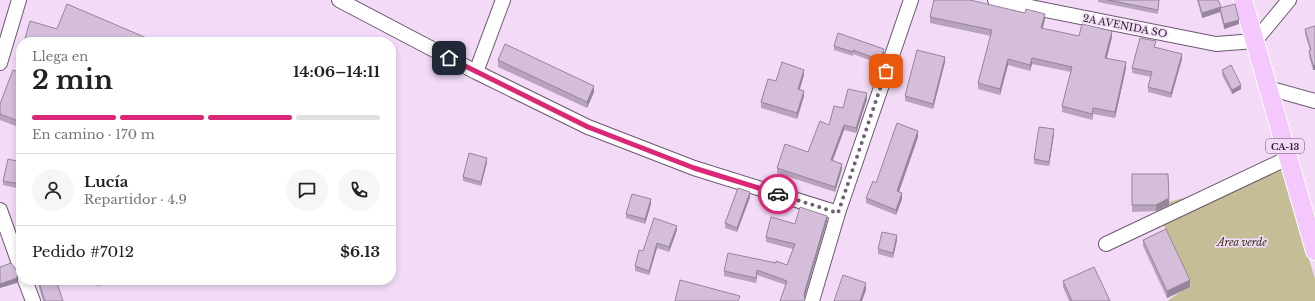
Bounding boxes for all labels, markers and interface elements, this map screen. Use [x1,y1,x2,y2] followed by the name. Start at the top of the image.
[1082,11,1168,41] street label: 2A AVENIDA SO
[432,41,466,75] pin
[438,47,460,69] icon: home
[32,48,88,65] text: Llega en
[869,54,903,88] pin
[875,60,897,82] icon: bag
[293,62,380,81] text: 14:06–14:11
[32,64,113,96] text: 2 min
[32,126,155,143] text: En camino · 170 m
[1266,139,1304,153] road number: CA-13
[32,169,74,211] button: person
[286,169,328,211] button: chat
[338,169,380,211] button: phone
[84,172,128,191] text: Lucía
[758,174,798,214] courier
[767,183,789,205] icon: car
[84,191,187,208] text: Repartidor · 4.9
[1215,236,1267,249] park label: Area verde
[32,242,134,261] text: Pedido #7012
[340,242,380,261] text: $6.13

